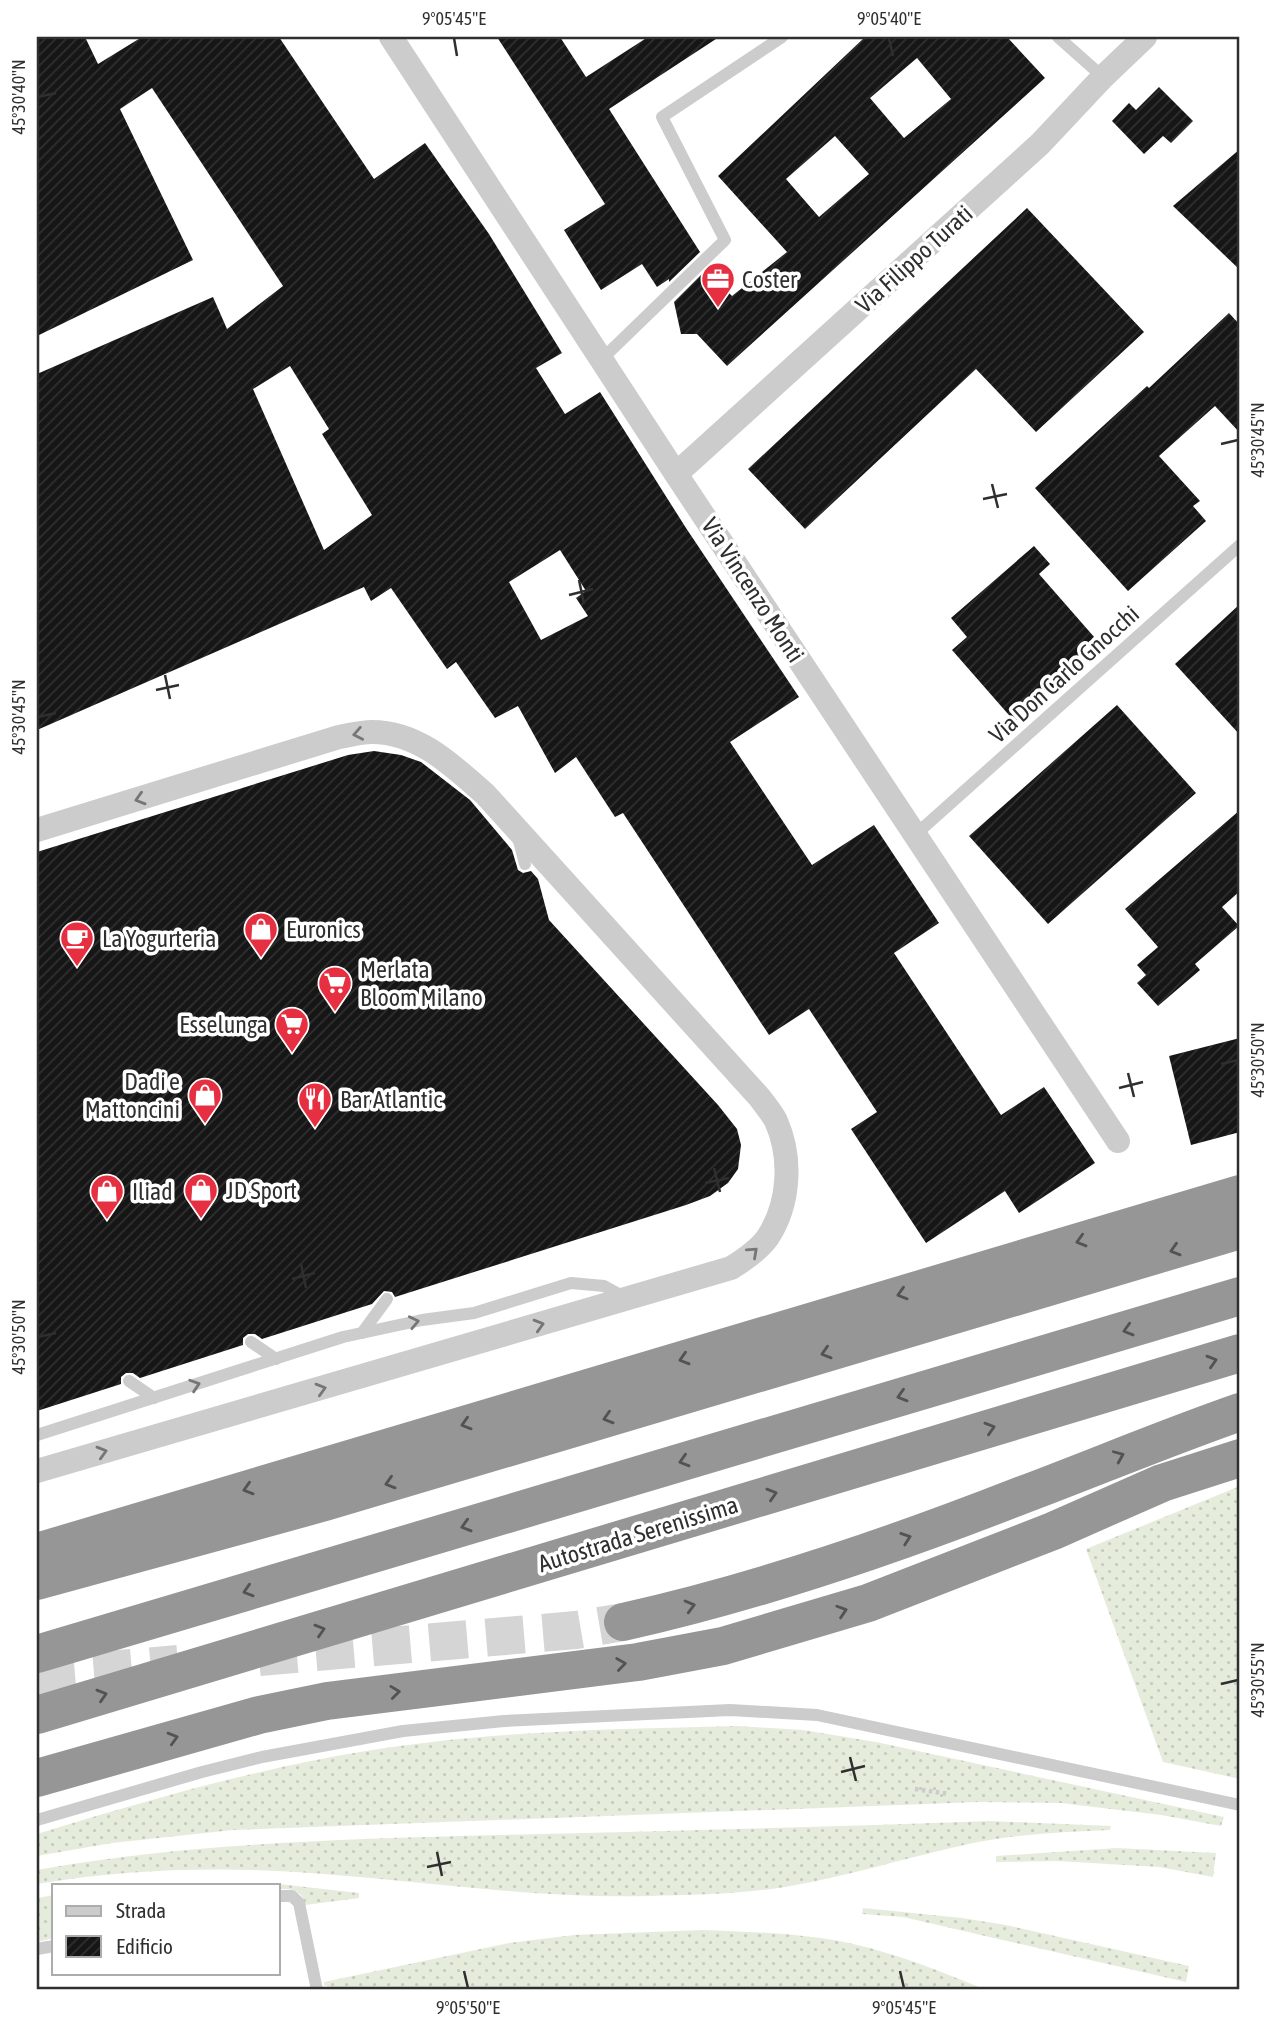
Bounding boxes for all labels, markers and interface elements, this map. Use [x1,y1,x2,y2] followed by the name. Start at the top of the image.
[422,8,486,29] text: 9°05'45"E
[857,8,921,29] text: 9°05'40"E
[8,59,29,135] text: 45°30'40"N
[850,200,978,318] street label: Via Filippo Turati
[699,260,737,309] office icon: Coster
[742,266,798,293] place label: Coster
[1247,402,1268,478] text: 45°30'45"N
[696,513,810,667] street label: Via Vincenzo Monti
[984,600,1144,748] street label: Via Don Carlo Gnocchi
[8,679,29,755] text: 45°30'45"N
[352,726,364,741] one-way arrow
[134,790,146,805] one-way arrow
[242,910,280,959] shop icon: Euronics
[286,916,361,943] place label: Euronics
[58,919,96,968] cafe icon: La Yogurteria
[102,925,216,952] place label: La Yogurteria
[360,956,483,1011] place label: Merlata Bloom Milano
[316,964,354,1013] supermarket icon: Merlata Bloom Milano
[273,1005,311,1054] supermarket icon: Esselunga
[179,1011,268,1038] place label: Esselunga
[1247,1022,1268,1098] text: 45°30'50"N
[85,1068,180,1123] place label: Dadi e Mattoncini
[186,1076,224,1125] shop icon: Dadi e Mattoncini
[296,1080,334,1129] restaurant icon: Bar Atlantic
[340,1086,442,1113] place label: Bar Atlantic
[182,1171,220,1220] shop icon: JD Sport
[88,1172,126,1221] shop icon: Iliad
[226,1177,297,1204] place label: JD Sport
[132,1178,173,1205] place label: Iliad
[1075,1233,1087,1248] one-way arrow
[1169,1241,1181,1256] one-way arrow
[745,1247,758,1260] one-way arrow
[896,1286,908,1301] one-way arrow
[8,1299,29,1375] text: 45°30'50"N
[408,1316,420,1331] one-way arrow
[533,1319,545,1334] one-way arrow
[1122,1321,1134,1336] one-way arrow
[821,1345,833,1360] one-way arrow
[678,1351,690,1366] one-way arrow
[1206,1355,1218,1370] one-way arrow
[189,1378,201,1393] one-way arrow
[315,1382,327,1397] one-way arrow
[897,1387,909,1402] one-way arrow
[603,1410,615,1425] one-way arrow
[460,1416,472,1431] one-way arrow
[984,1422,996,1436] one-way arrow
[96,1446,108,1460] one-way arrow
[1112,1451,1124,1465] one-way arrow
[679,1452,691,1467] one-way arrow
[385,1475,397,1490] one-way arrow
[242,1481,254,1496] one-way arrow
[766,1487,778,1502] one-way arrow
[535,1491,741,1577] street label: Autostrada Serenissima
[461,1517,473,1532] one-way arrow
[900,1532,912,1546] one-way arrow
[243,1582,255,1597] one-way arrow
[683,1600,695,1614] one-way arrow
[835,1605,847,1620] one-way arrow
[314,1623,326,1638] one-way arrow
[1247,1642,1268,1718] text: 45°30'55"N
[615,1657,627,1672] one-way arrow
[389,1684,401,1699] one-way arrow
[96,1689,108,1704] one-way arrow
[167,1732,179,1747] one-way arrow
[52,1884,280,1974] legend
[116,1898,166,1922] text: Strada
[116,1934,173,1958] text: Edificio
[436,1997,500,2018] text: 9°05'50"E
[872,1997,936,2018] text: 9°05'45"E

